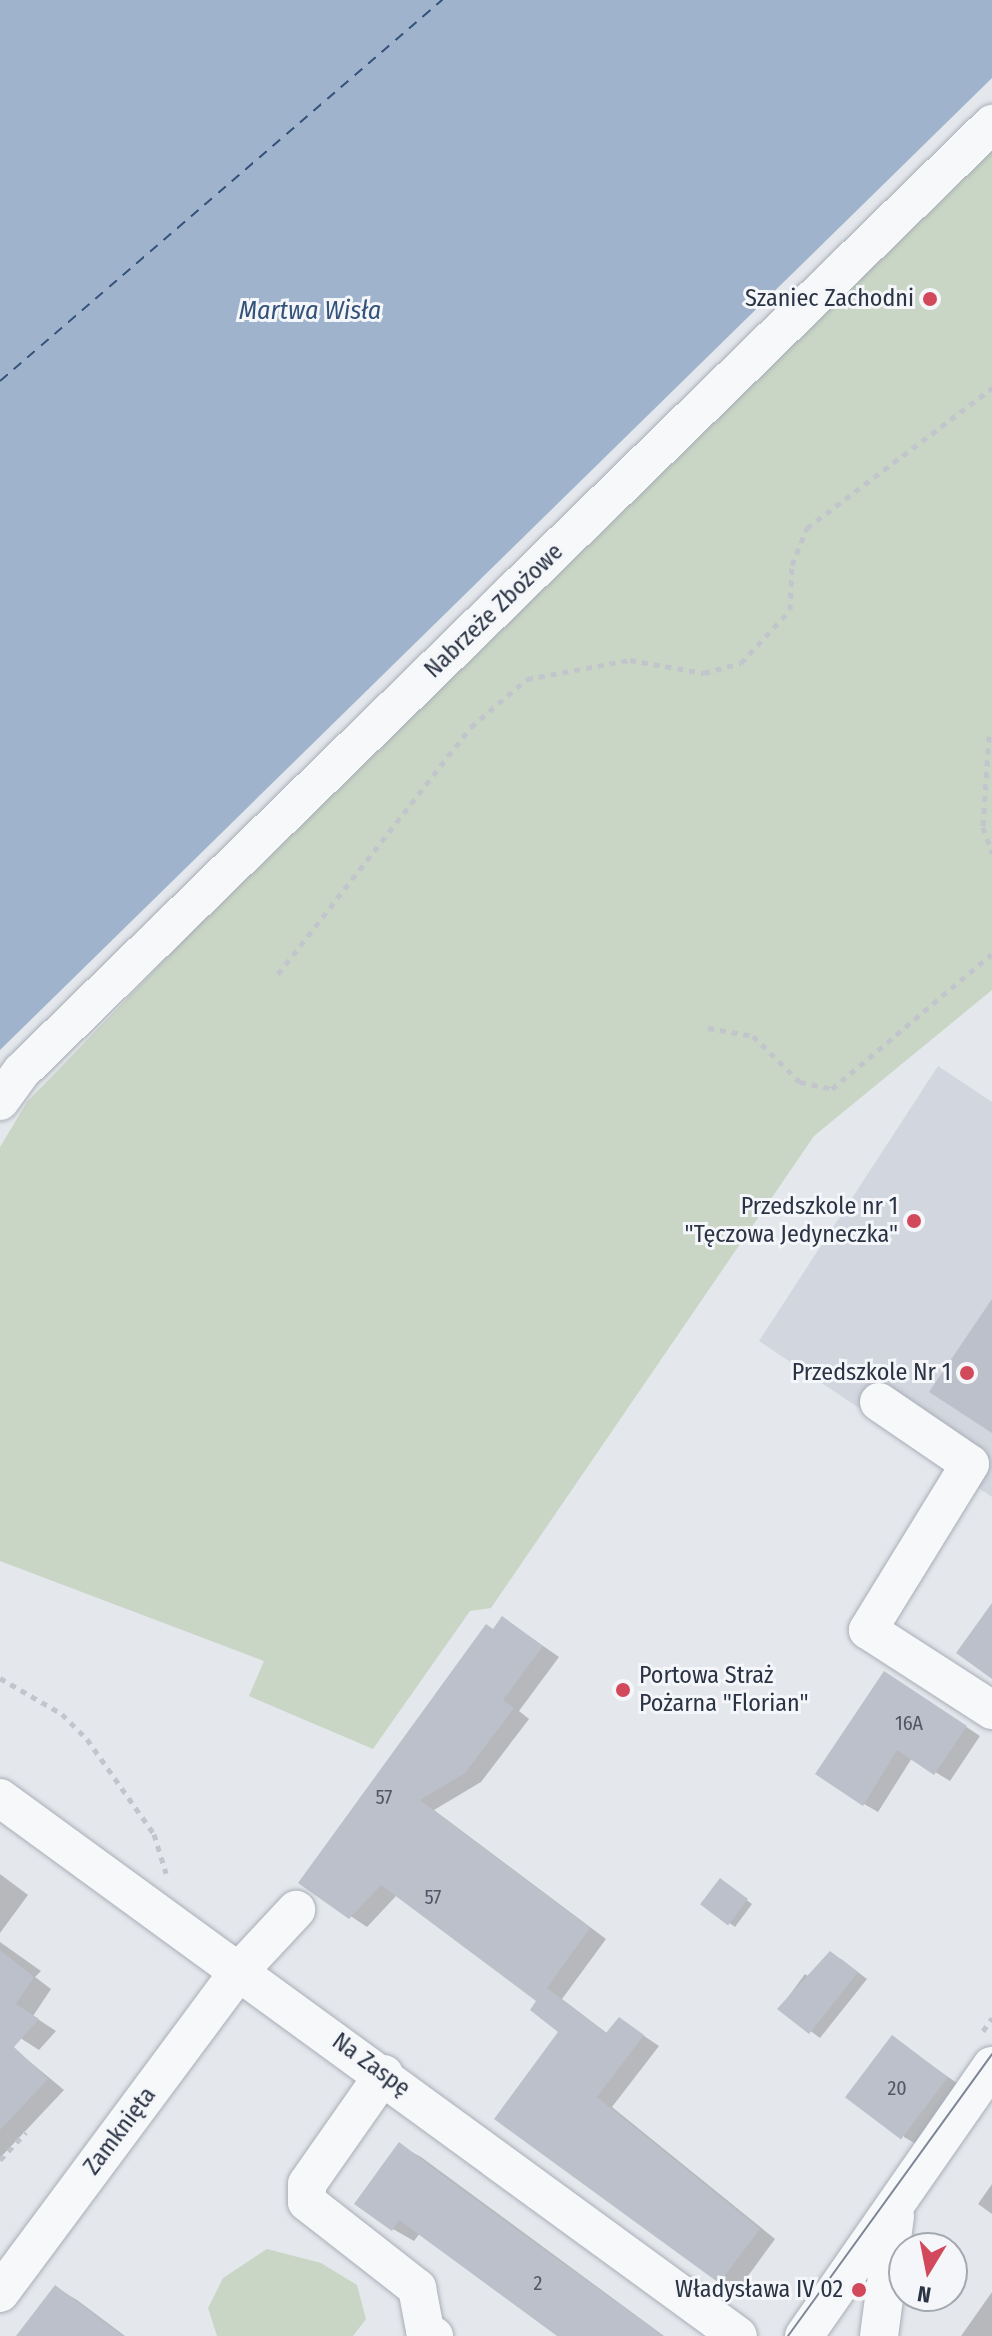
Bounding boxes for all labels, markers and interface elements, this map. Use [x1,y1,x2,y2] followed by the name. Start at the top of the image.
[745,285,914,313] place label: Szaniec Zachodni
[921,290,939,308] marker: Szaniec Zachodni
[239,295,381,327] water label: Martwa Wisła
[419,538,569,684] street label: Nabrzeże Zbożowe
[684,1193,898,1249] place label: Przedszkole nr 1 "Tęczowa Jedyneczka"
[905,1212,923,1230] marker: Przedszkole nr 1 "Tęczowa Jedyneczka"
[792,1359,951,1387] place label: Przedszkole Nr 1
[958,1364,976,1382] marker: Przedszkole Nr 1
[639,1662,809,1718] place label: Portowa Straż Pożarna "Florian"
[614,1681,632,1699] marker: Portowa Straż Pożarna "Florian"
[895,1711,923,1735] house number: 16A
[376,1785,392,1809] house number: 57
[425,1885,441,1909] house number: 57
[326,2027,416,2103] street label: Na Zaspę
[887,2076,907,2100] house number: 20
[78,2081,162,2181] street label: Zamknięta
[888,2232,968,2312] north arrow
[534,2271,542,2295] house number: 2
[675,2276,843,2304] place label: Władysława IV 02
[915,2280,933,2309] text: N
[850,2281,868,2299] marker: Władysława IV 02

